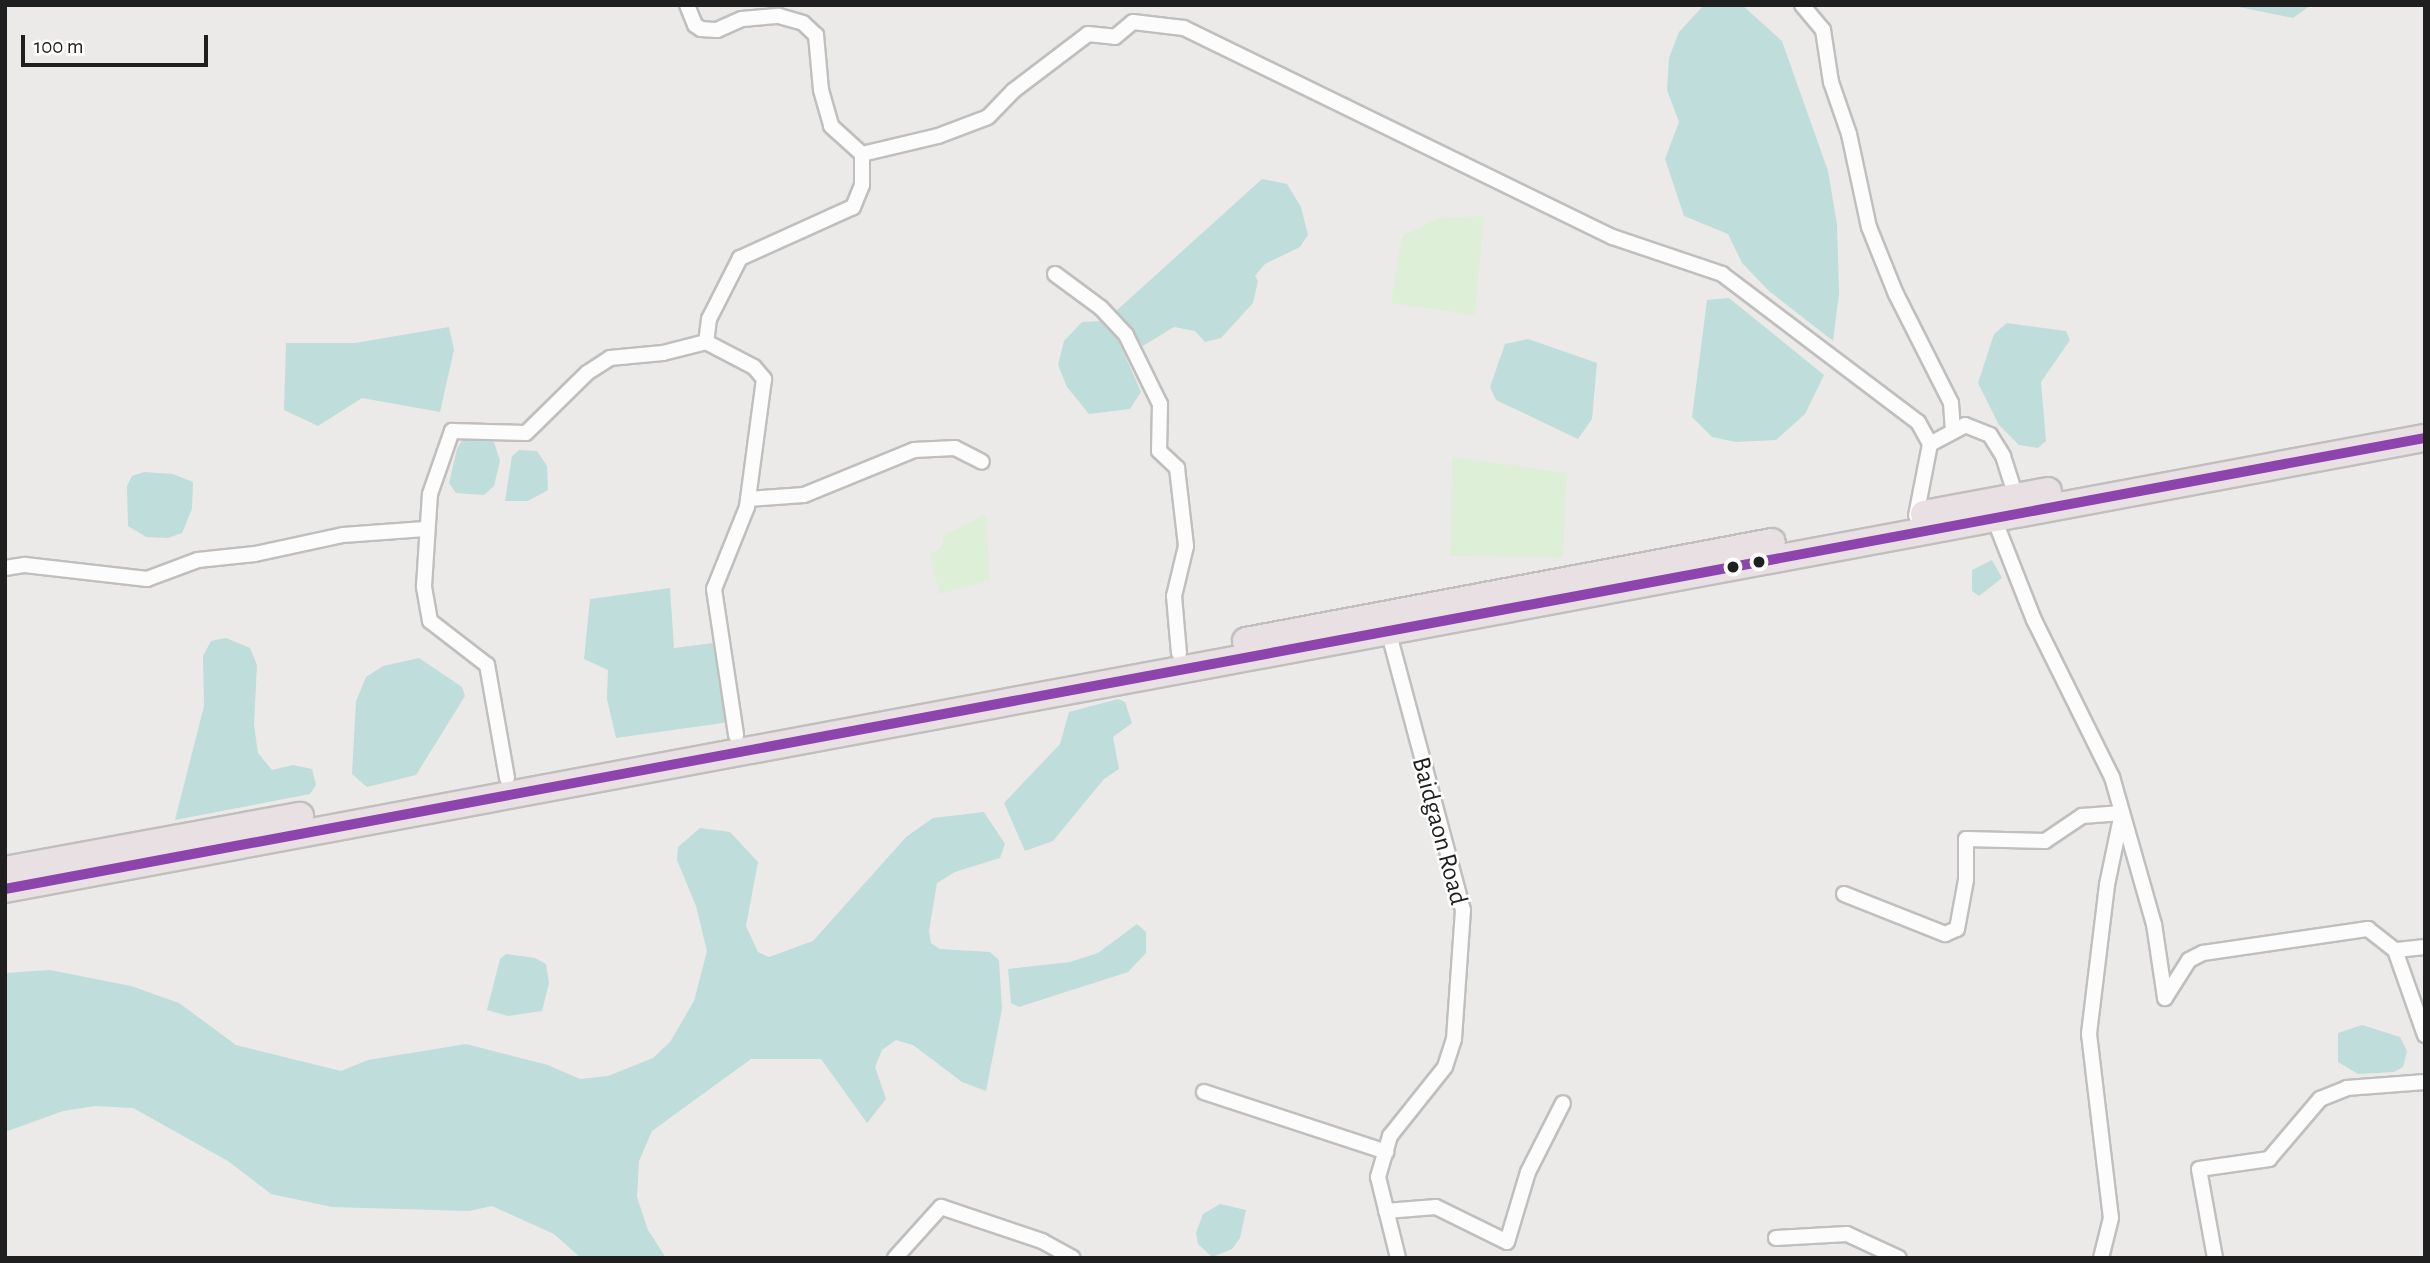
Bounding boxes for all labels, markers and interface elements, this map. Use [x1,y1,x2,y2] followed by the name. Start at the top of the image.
[24,21,212,65] scale bar
[34,36,84,57] text: 100 m
[1752,555,1766,569] unlabelled marker
[1726,560,1740,574] unlabelled marker
[1404,754,1474,908] street label: Baidgaon Road

